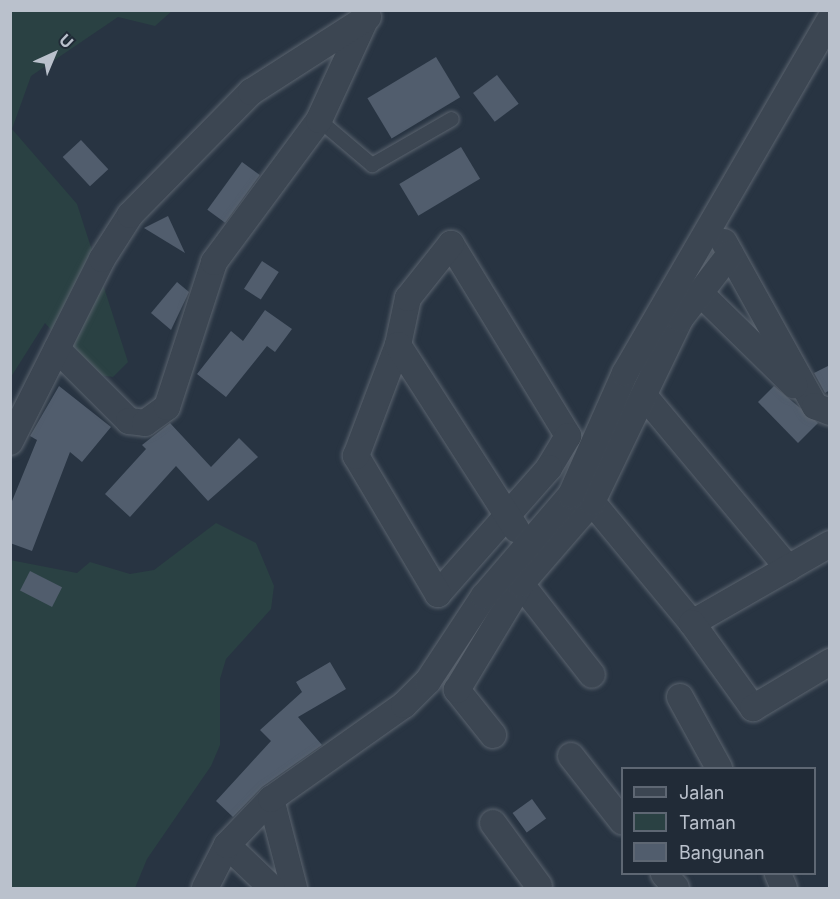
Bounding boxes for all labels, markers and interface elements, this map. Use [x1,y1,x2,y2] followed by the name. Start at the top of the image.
[24,24,84,84] north arrow
[55,30,78,52] text: U
[621,767,816,875] legend
[679,782,724,803] text: Jalan
[679,812,736,833] text: Taman
[679,842,765,863] text: Bangunan

